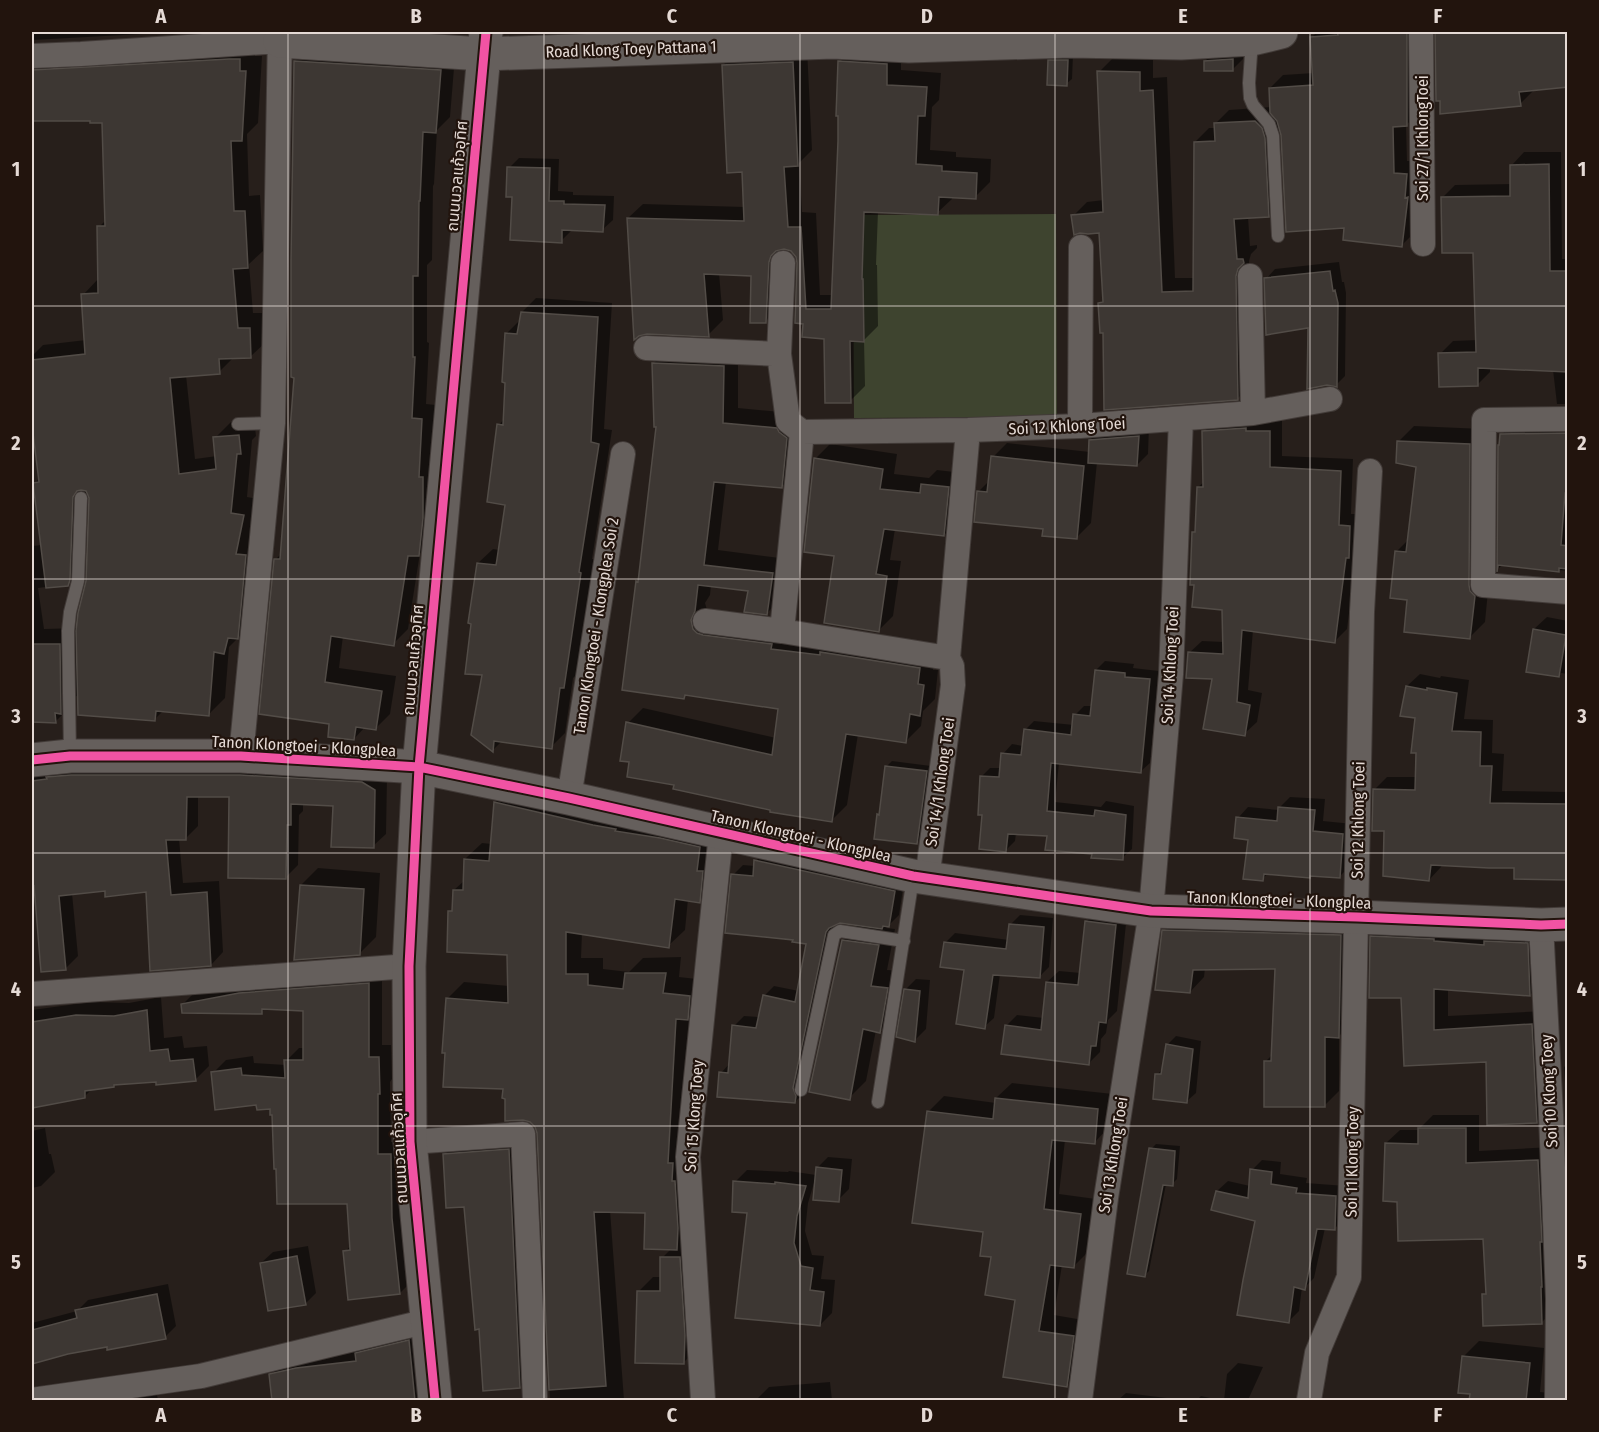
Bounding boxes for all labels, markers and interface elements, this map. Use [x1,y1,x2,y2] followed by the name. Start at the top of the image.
[155,4,168,28] text: A
[410,4,422,28] text: B
[667,4,678,28] text: C
[921,4,933,28] text: D
[1178,4,1188,28] text: E
[1434,4,1443,28] text: F
[545,37,717,61] street label: Road Klong Toey Pattana 1
[1413,75,1432,201] street label: Soi 27/1 KhlongToei
[443,120,471,232] street label: ถนนนวลแก้วอุทิศ
[12,157,20,181] text: 1
[1578,157,1586,181] text: 1
[1008,413,1126,439] street label: Soi 12 Khlong Toei
[10,431,21,455] text: 2
[1576,431,1587,455] text: 2
[569,516,623,736] street label: Tanon Klongtoei - Klongplea Soi 2
[399,604,427,716] street label: ถนนนวลแก้วอุทิศ
[1157,606,1183,724] street label: Soi 14 Khlong Toei
[10,704,21,728] text: 3
[1576,704,1587,728] text: 3
[922,716,958,848] street label: Soi 14/1 Khlong Toei
[211,732,397,760] street label: Tanon Klongtoei - Klongplea
[1347,761,1369,879] street label: Soi 12 Khlong Toei
[709,806,893,866] street label: Tanon Klongtoei - Klongplea
[1186,887,1372,913] street label: Tanon Klongtoei - Klongplea
[11,977,21,1001] text: 4
[1577,977,1587,1001] text: 4
[1537,1033,1561,1148] street label: Soi 10 Klong Toey
[681,1059,707,1173] street label: Soi 15 Klong Toey
[387,1092,411,1204] street label: ถนนนวลแก้วอุทิศ
[1094,1096,1132,1214] street label: Soi 13 Khlong Toei
[1342,1106,1362,1218] street label: Soi 11 Klong Toey
[11,1250,21,1274] text: 5
[1577,1250,1587,1274] text: 5
[155,1403,168,1427] text: A
[410,1403,422,1427] text: B
[667,1403,678,1427] text: C
[921,1403,933,1427] text: D
[1178,1403,1188,1427] text: E
[1434,1403,1443,1427] text: F

